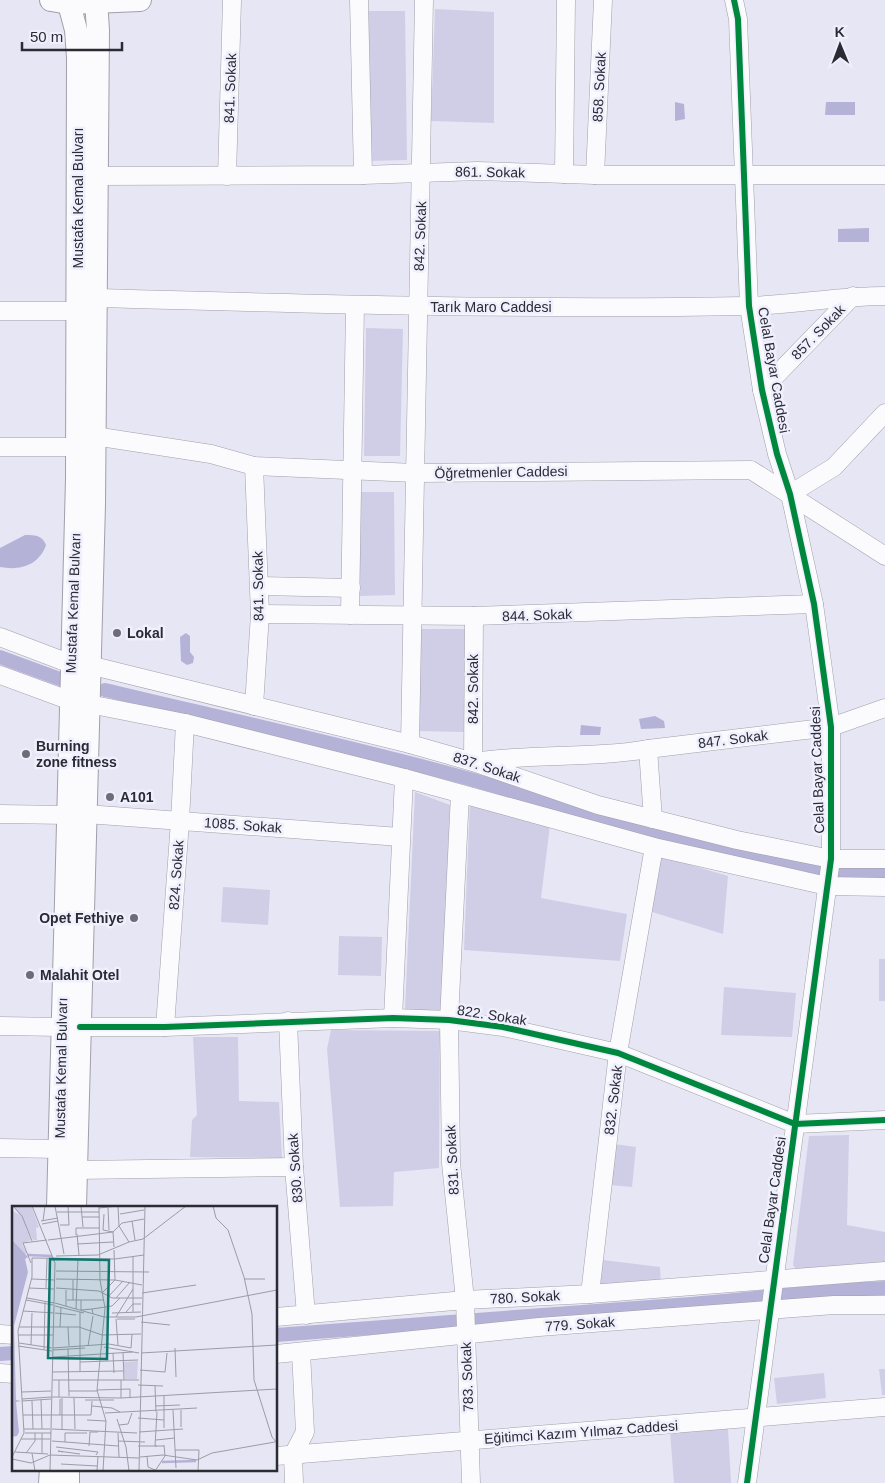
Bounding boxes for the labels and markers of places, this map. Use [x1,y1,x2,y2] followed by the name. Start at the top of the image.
[127,625,164,641] place label: Lokal
[111,627,123,639] marker: Lokal
[36,738,117,770] place label: Burning zone fitness
[20,748,32,760] marker: Burning zone fitness
[120,789,154,805] place label: A101
[104,791,116,803] marker: A101
[39,910,124,926] place label: Opet Fethiye
[128,912,140,924] marker: Opet Fethiye
[40,967,119,983] place label: Malahit Otel
[24,969,36,981] marker: Malahit Otel

